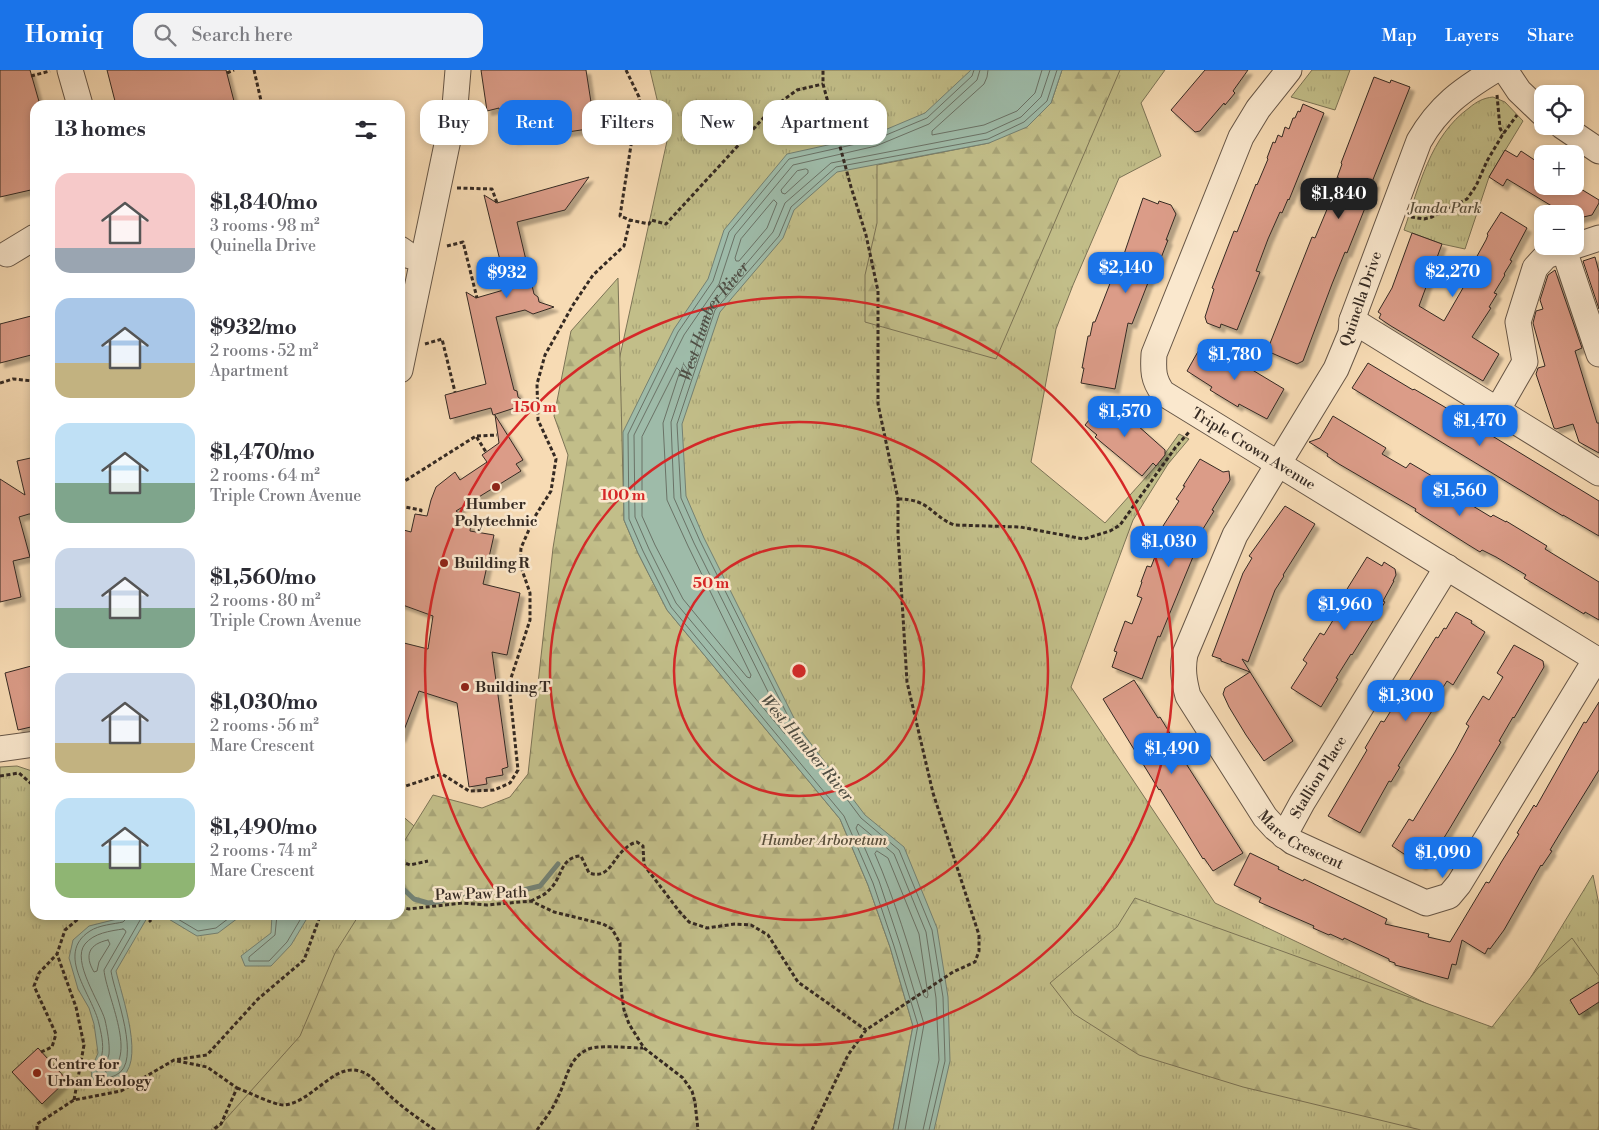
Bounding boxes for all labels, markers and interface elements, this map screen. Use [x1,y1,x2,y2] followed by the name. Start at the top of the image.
[133,13,483,58] search box
[25,20,103,50] text: Homiq
[151,21,179,49] icon: search
[191,23,293,47] text: Search here
[1382,24,1417,47] text: Map
[1445,24,1499,47] text: Layers
[1527,24,1574,47] text: Share
[1534,85,1584,255] map controls
[1534,85,1584,135] button: locate
[420,100,488,145] chip: Buy
[498,100,572,145] chip: Rent
[582,100,672,145] chip: Filters
[682,100,753,145] chip: New
[763,100,887,145] chip: Apartment
[352,116,380,144] icon: filters
[55,117,146,143] text: 13 homes
[1534,145,1584,195] button: +
[1298,178,1380,220] pin: $1,840
[1311,184,1367,204] text: $1,840
[210,190,318,216] text: $1,840/mo
[95,193,155,253] icon: home
[1407,199,1481,218] park label: Janda Park
[1534,205,1584,255] button: −
[210,216,320,236] text: 3 rooms · 98 m²
[210,236,316,256] text: Quinella Drive
[1336,249,1386,349] street label: Quinella Drive
[1085,252,1167,294] pin: $2,140
[477,256,537,299] pin: $932
[1412,256,1494,298] pin: $2,270
[675,257,754,383] water label: West Humber River
[1099,258,1153,278] text: $2,140
[1426,262,1480,282] text: $2,270
[487,263,527,283] text: $932
[210,315,297,341] text: $932/mo
[95,318,155,378] icon: home
[1194,338,1276,381] pin: $1,780
[210,341,318,361] text: 2 rooms · 52 m²
[1208,345,1262,365] text: $1,780
[210,361,289,381] text: Apartment
[1084,396,1166,438] pin: $1,570
[513,398,557,417] text: 150 m
[1099,402,1151,422] text: $1,570
[1188,403,1319,494] street label: Triple Crown Avenue
[1439,404,1521,447] pin: $1,470
[1454,411,1506,431] text: $1,470
[210,440,315,466] text: $1,470/mo
[95,443,155,503] icon: home
[210,466,320,486] text: 2 rooms · 64 m²
[1419,474,1501,517] pin: $1,560
[490,481,502,493] marker: Humber Polytechnic
[1433,481,1487,501] text: $1,560
[210,486,361,506] text: Triple Crown Avenue
[601,486,646,505] text: 100 m
[454,495,538,531] place label: Humber Polytechnic
[1128,526,1210,568] pin: $1,030
[1141,532,1197,552] text: $1,030
[454,554,531,573] place label: Building R
[438,557,450,569] marker: Building R
[210,565,316,591] text: $1,560/mo
[95,568,155,628] icon: home
[693,574,729,593] text: 50 m
[1304,588,1386,631] pin: $1,960
[210,591,321,611] text: 2 rooms · 80 m²
[1318,595,1372,615] text: $1,960
[210,611,361,631] text: Triple Crown Avenue
[790,662,808,680] centre of rings
[475,678,551,697] place label: Building T
[1365,680,1447,722] pin: $1,300
[459,681,471,693] marker: Building T
[1378,686,1434,706] text: $1,300
[210,690,318,716] text: $1,030/mo
[756,690,858,806] water label: West Humber River
[95,693,155,753] icon: home
[210,716,319,736] text: 2 rooms · 56 m²
[1131,732,1213,775] pin: $1,490
[1286,732,1351,822] street label: Stallion Place
[210,736,315,756] text: Mare Crescent
[1145,739,1199,759] text: $1,490
[1254,806,1347,874] street label: Mare Crescent
[210,815,317,841] text: $1,490/mo
[95,818,155,878] icon: home
[760,831,888,850] park label: Humber Arboretum
[1402,836,1484,879] pin: $1,090
[210,841,317,861] text: 2 rooms · 74 m²
[1415,843,1471,863] text: $1,090
[210,861,315,881] text: Mare Crescent
[435,883,528,905] street label: Paw Paw Path
[47,1055,152,1091] place label: Centre for Urban Ecology
[31,1067,43,1079] marker: Centre for Urban Ecology

